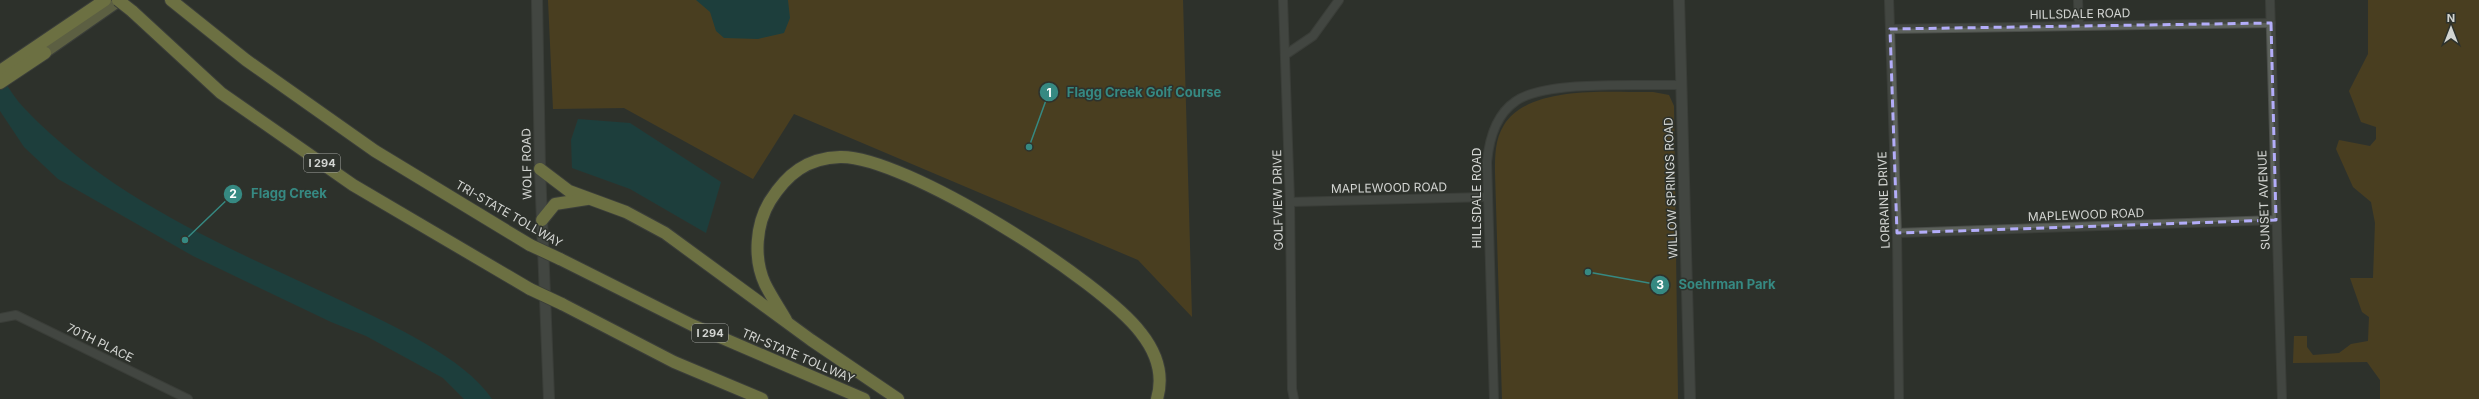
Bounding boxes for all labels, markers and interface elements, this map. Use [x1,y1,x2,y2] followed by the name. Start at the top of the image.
[2029,5,2130,22] street label: HILLSDALE ROAD
[2431,8,2471,48] north arrow
[2447,11,2455,25] text: N
[1039,80,1229,105] callout: Flagg Creek Golf Course
[1067,84,1221,100] text: Flagg Creek Golf Course
[1046,85,1052,100] text: 1
[1661,117,1680,259] street label: WILLOW SPRINGS ROAD
[518,128,535,200] street label: WOLF ROAD
[1469,148,1484,248] street label: HILLSDALE ROAD
[1269,149,1286,251] street label: GOLFVIEW DRIVE
[2254,150,2273,250] street label: SUNSET AVENUE
[1874,151,1893,249] street label: LORRAINE DRIVE
[304,154,340,172] road number: I 294
[453,177,565,250] street label: TRI-STATE TOLLWAY
[1331,179,1447,196] street label: MAPLEWOOD ROAD
[223,181,335,206] callout: Flagg Creek
[251,185,327,201] text: Flagg Creek
[229,186,237,201] text: 2
[2028,205,2144,224] street label: MAPLEWOOD ROAD
[1650,272,1783,297] callout: Soehrman Park
[1678,276,1776,292] text: Soehrman Park
[1656,277,1664,292] text: 3
[64,320,136,365] street label: 70TH PLACE
[692,324,728,342] road number: I 294
[740,325,857,386] street label: TRI-STATE TOLLWAY

